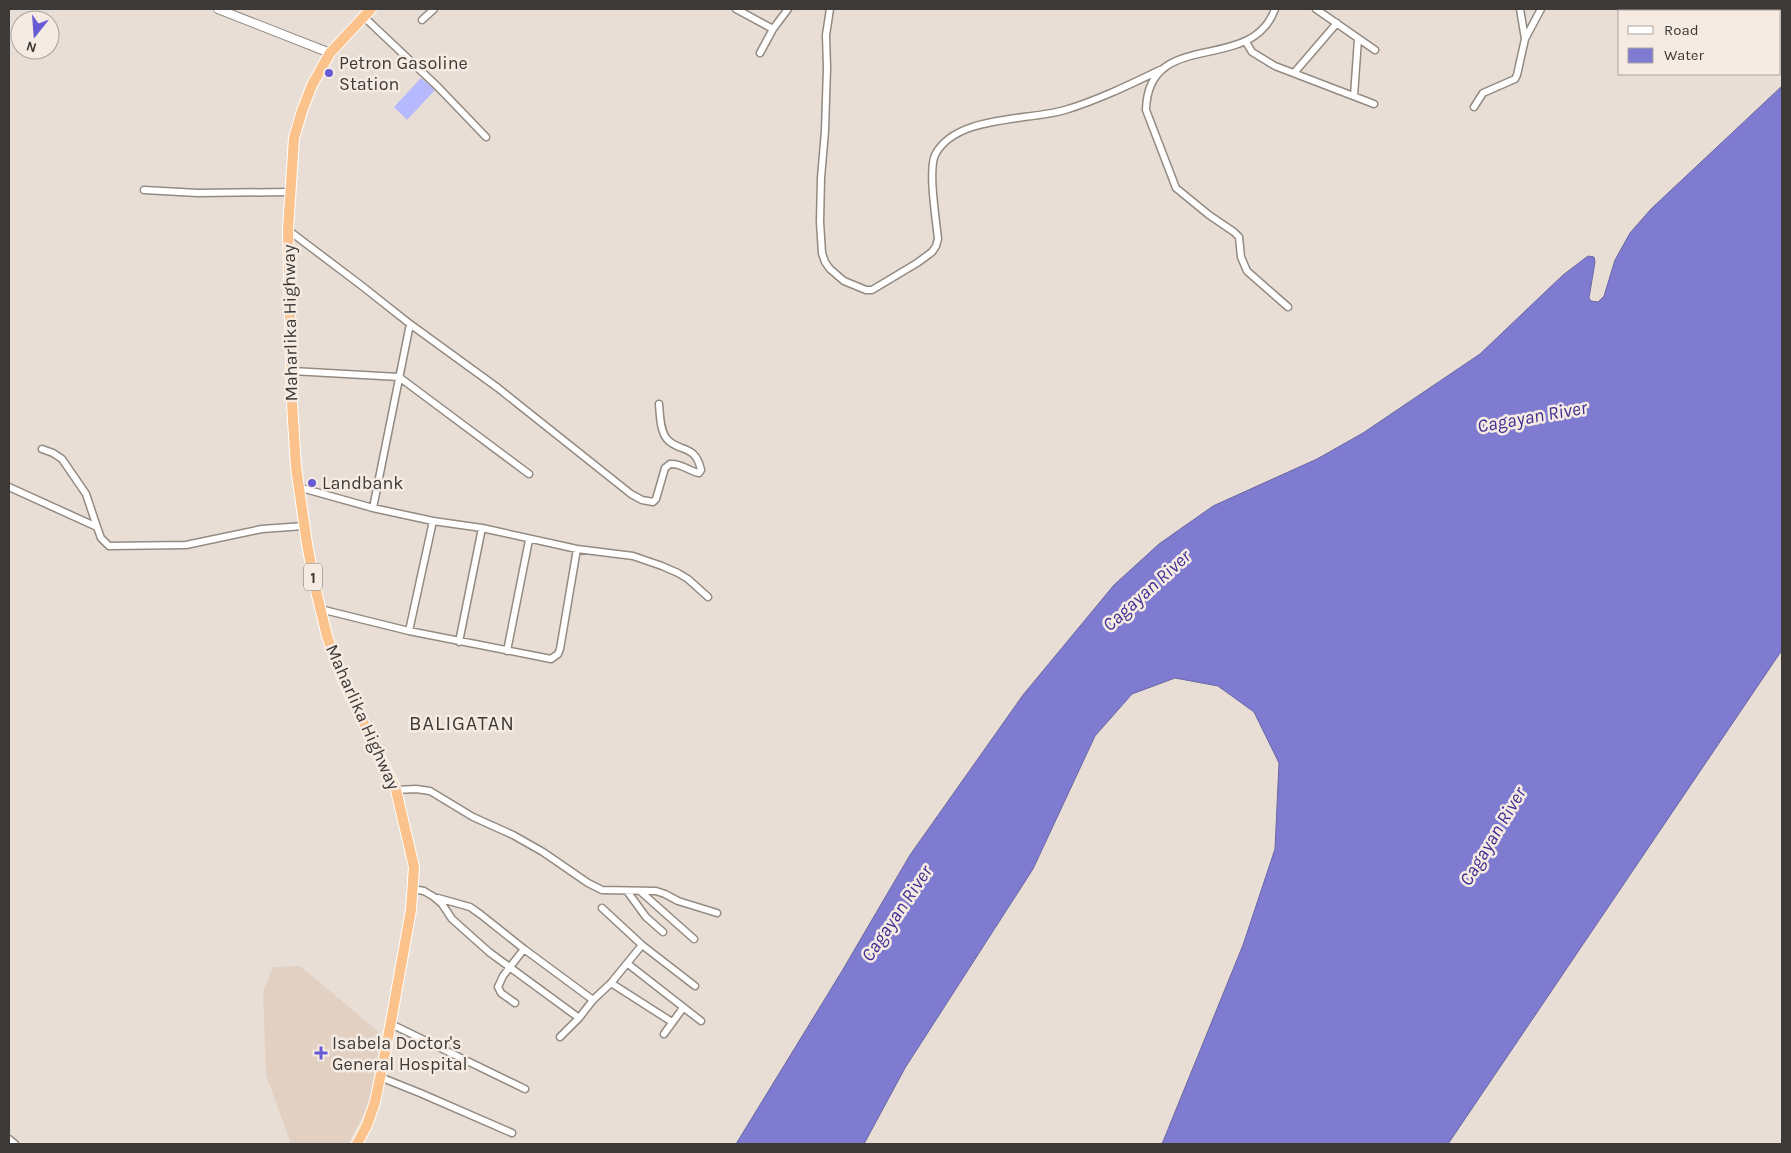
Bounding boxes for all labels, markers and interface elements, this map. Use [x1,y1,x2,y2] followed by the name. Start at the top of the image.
[10,10,60,60] north arrow
[1618,10,1781,75] legend
[1664,21,1699,39] text: Road
[24,37,39,57] text: N
[1664,46,1705,64] text: Water
[339,52,468,95] place label: Petron Gasoline Station
[323,67,335,79] marker: Petron Gasoline Station
[278,244,302,402] street label: Maharlika Highway
[1476,396,1590,437] water label: Cagayan River
[322,472,403,494] place label: Landbank
[306,477,318,489] marker: Landbank
[1098,544,1196,636] water label: Cagayan River
[304,564,322,590] road number: 1
[321,641,405,794] street label: Maharlika Highway
[409,712,515,735] district label: BALIGATAN
[1455,782,1532,890] water label: Cagayan River
[857,860,938,966] water label: Cagayan River
[332,1032,468,1075] place label: Isabela Doctor's General Hospital
[314,1046,328,1060] marker: Isabela Doctor's General Hospital

